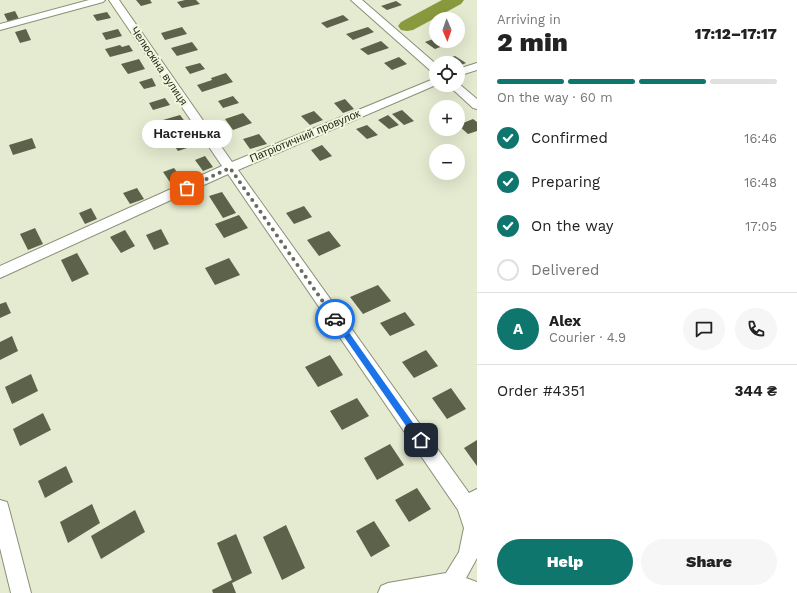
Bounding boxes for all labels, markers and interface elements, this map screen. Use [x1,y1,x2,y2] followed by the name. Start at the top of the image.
[429,12,465,48] north arrow
[429,12,465,180] map controls
[497,12,561,27] text: Arriving in
[128,24,190,108] street label: Челюскіна вулиця
[695,25,777,43] text: 17:12–17:17
[497,27,568,57] text: 2 min
[429,56,465,92] button: locate
[497,90,613,105] text: On the way · 60 m
[429,100,465,136] button: +
[248,107,362,165] street label: Патріотичний провулок
[142,120,232,148] callout: Настенька
[153,126,221,141] text: Настенька
[497,127,519,149] icon: check
[531,129,608,147] text: Confirmed
[744,131,777,146] text: 16:46
[429,144,465,180] button: −
[170,171,204,205] pin
[497,171,519,193] icon: check
[531,173,600,191] text: Preparing
[744,175,777,190] text: 16:48
[176,177,198,199] icon: bag
[497,215,519,237] icon: check
[531,217,613,235] text: On the way
[745,219,777,234] text: 17:05
[531,261,599,279] text: Delivered
[315,299,355,339] courier
[324,308,346,330] icon: car
[683,308,725,350] button: chat
[735,308,777,350] button: phone
[549,312,581,330] text: Alex
[513,320,523,338] text: A
[549,330,626,345] text: Courier · 4.9
[497,382,585,400] text: Order #4351
[734,382,777,400] text: 344 ₴
[404,423,438,457] pin
[410,429,432,451] icon: home
[497,539,633,585] button: Help
[641,539,777,585] button: Share

